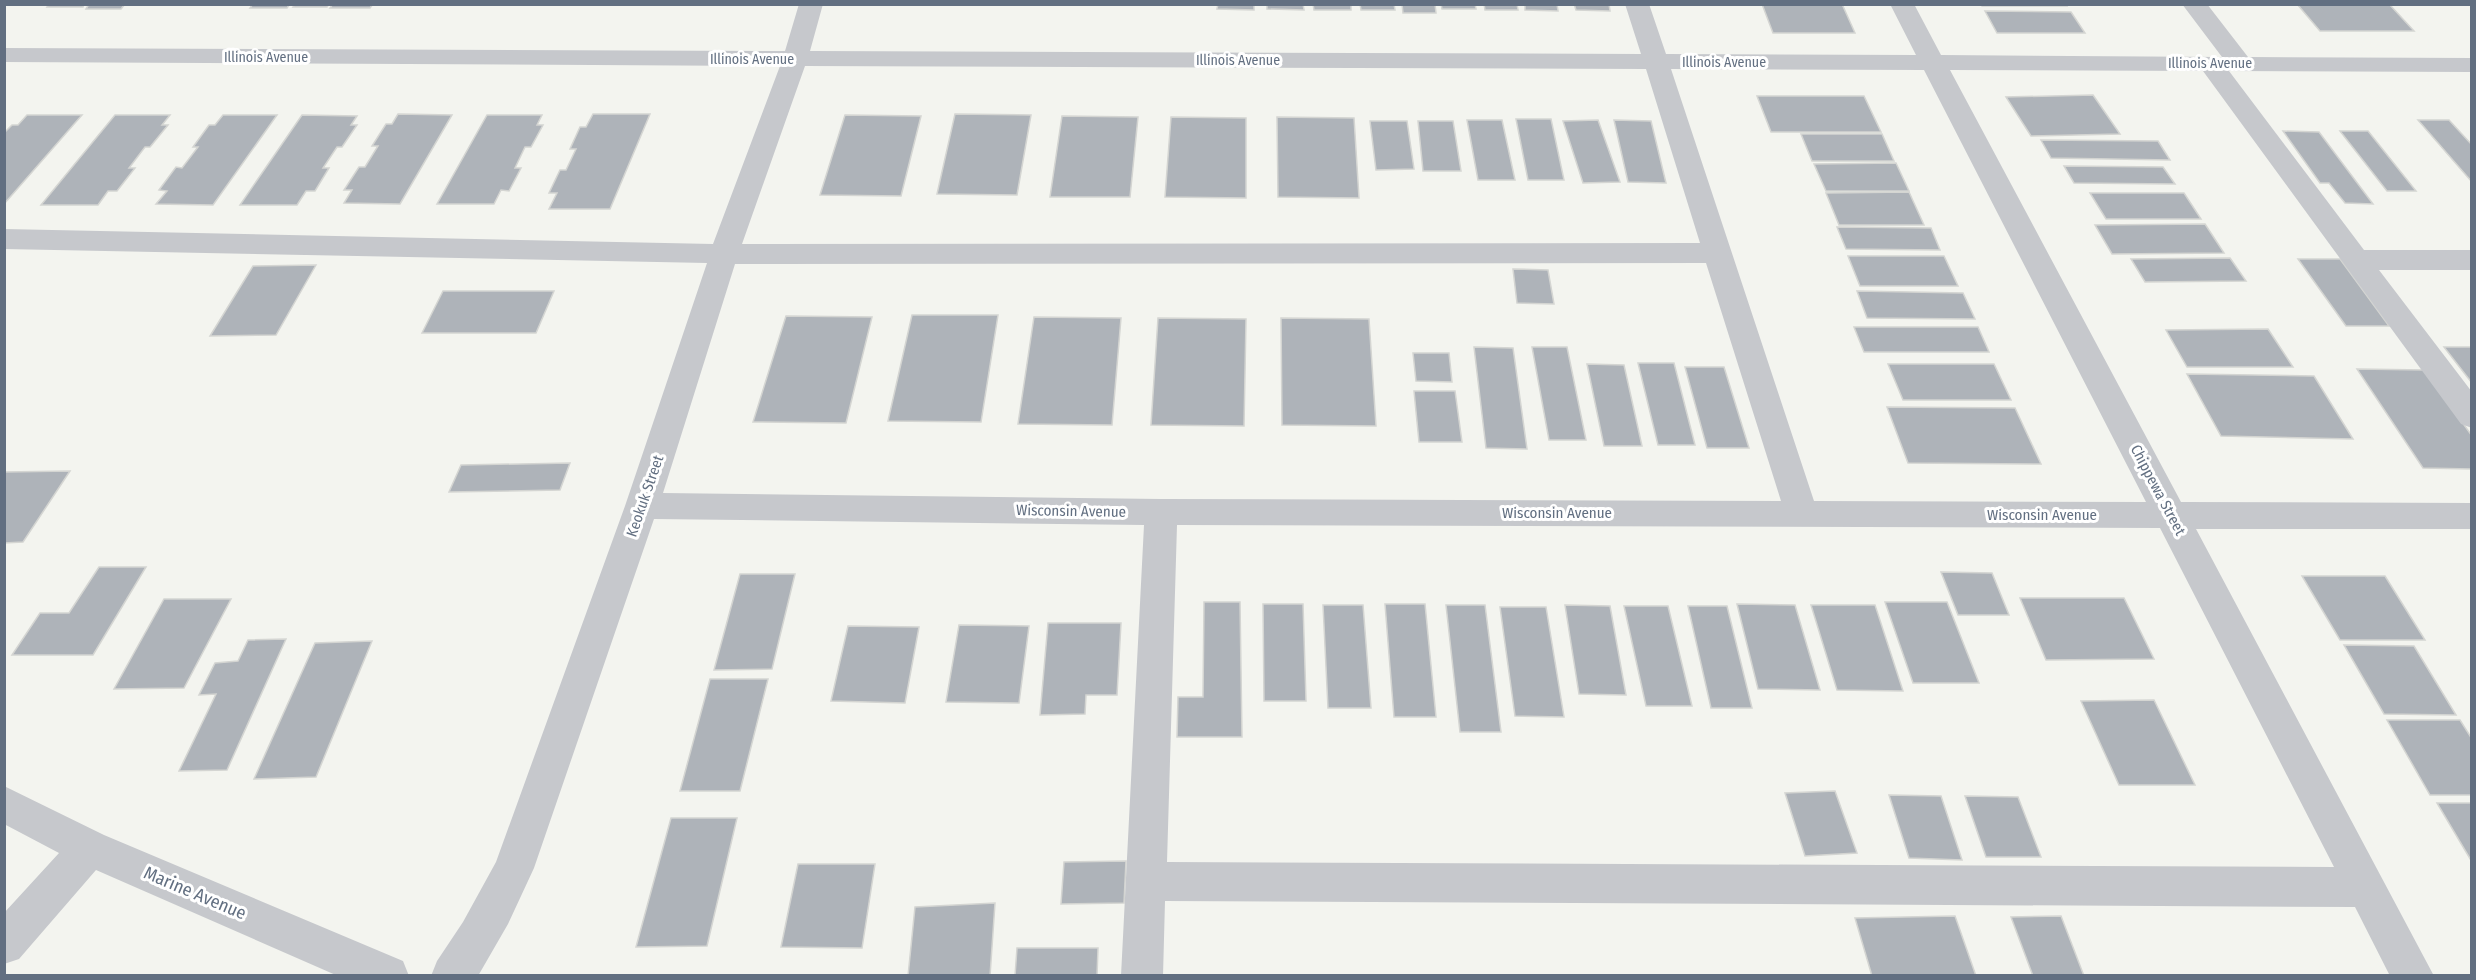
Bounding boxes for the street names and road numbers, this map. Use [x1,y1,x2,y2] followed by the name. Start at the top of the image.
[224,49,308,66] street label: Illinois Avenue
[710,51,794,68] street label: Illinois Avenue
[1196,52,1280,69] street label: Illinois Avenue
[1682,54,1766,71] street label: Illinois Avenue
[2168,55,2252,72] street label: Illinois Avenue
[2127,442,2189,538] street label: Chippewa Street
[623,453,667,539] street label: Keokuk Street
[1016,501,1126,521] street label: Wisconsin Avenue
[1502,504,1612,522] street label: Wisconsin Avenue
[1987,506,2097,524] street label: Wisconsin Avenue
[140,862,250,924] street label: Marine Avenue

